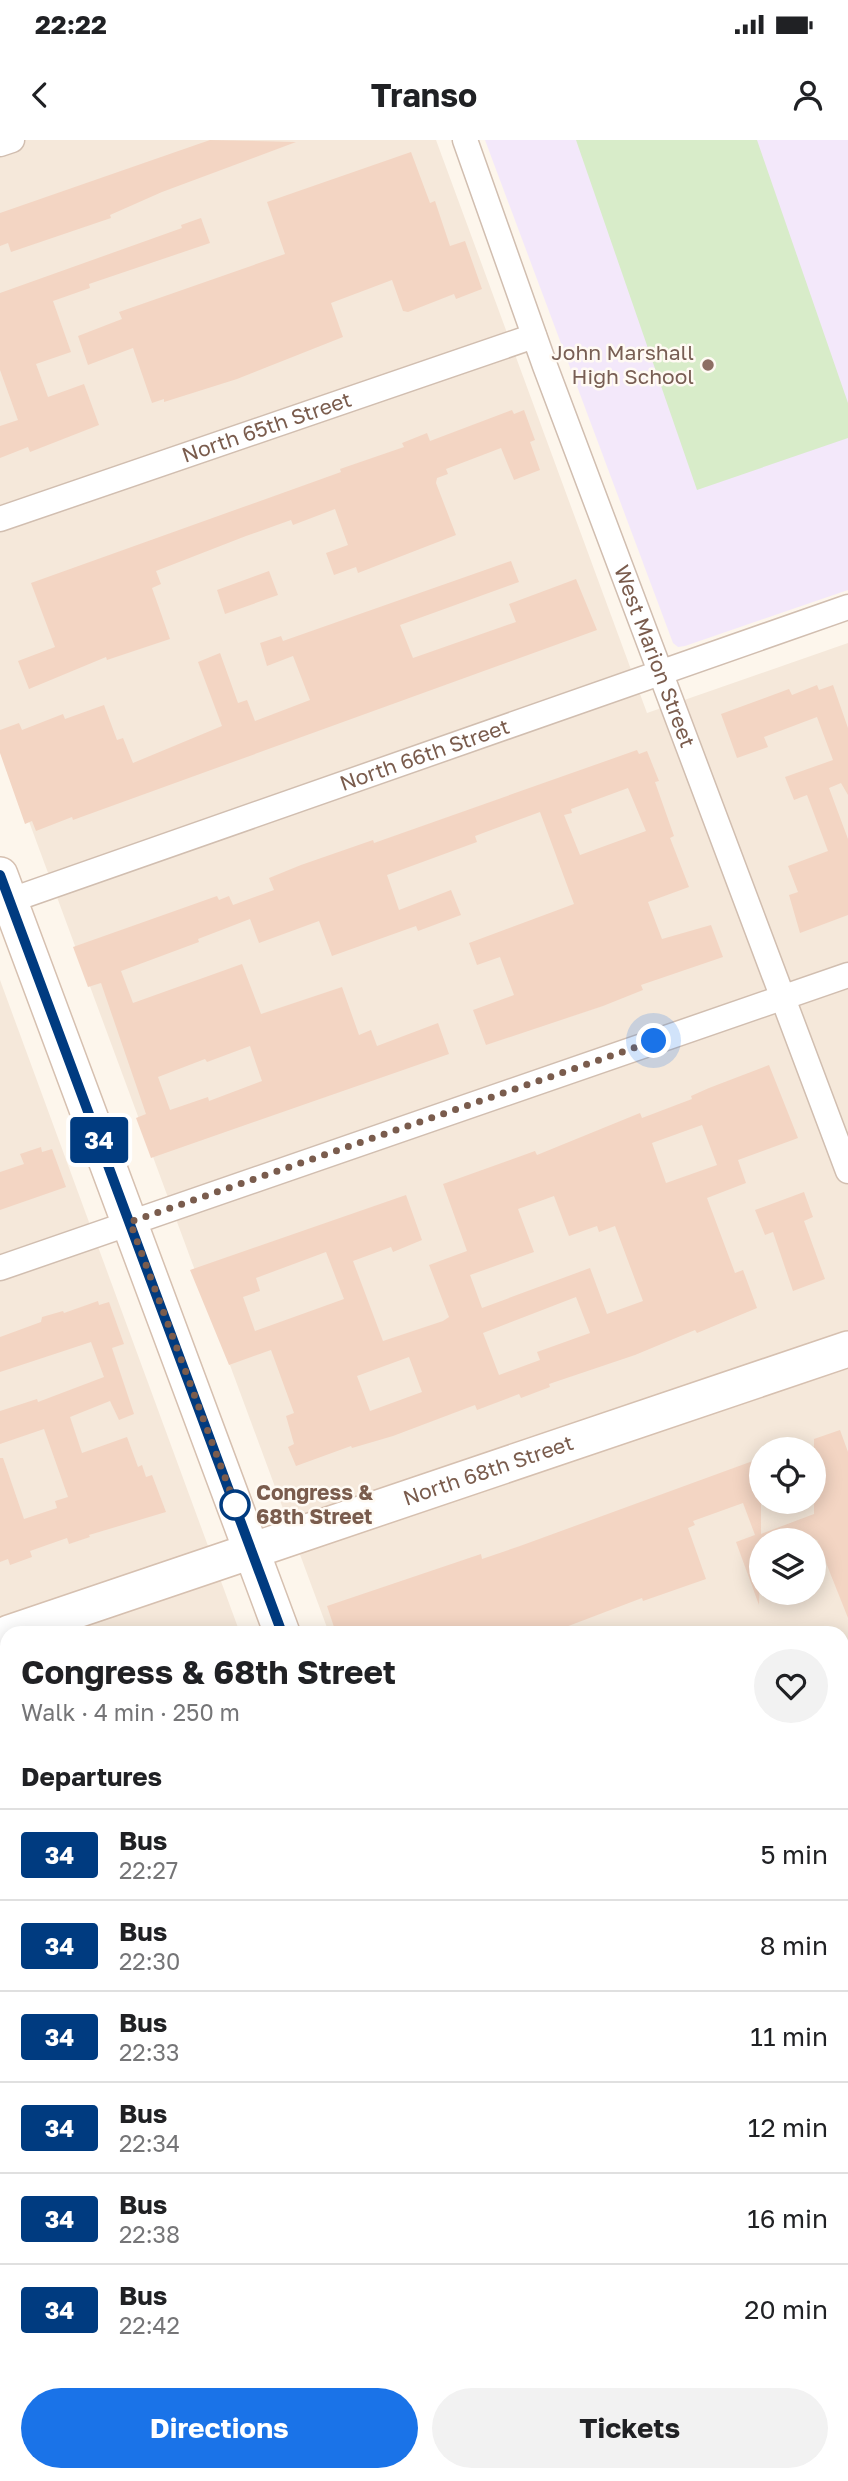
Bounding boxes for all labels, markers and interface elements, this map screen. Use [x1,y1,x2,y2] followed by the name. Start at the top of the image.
[35,9,107,40] text: 22:22
[21,76,59,114] icon: back
[371,76,477,114] text: Transo
[789,76,827,114] icon: person
[551,339,694,389] place label: John Marshall High School
[700,357,716,373] marker: John Marshall High School
[178,386,355,468] street label: North 65th Street
[609,561,701,751] street label: West Marion Street
[336,713,513,796] street label: North 66th Street
[636,1023,671,1058] your location
[68,1117,130,1163] line badge: 34
[84,1125,114,1154] text: 34
[399,1429,576,1511] street label: North 68th Street
[749,1437,826,1605] map controls
[749,1437,826,1514] button: locate
[256,1479,373,1529] place label: Congress & 68th Street
[220,1490,250,1520] marker: Congress & 68th Street
[749,1528,826,1605] button: layers
[754,1649,828,1723] button: heart
[21,1652,396,1691] text: Congress & 68th Street
[21,1698,240,1726] text: Walk · 4 min · 250 m
[21,1761,162,1792] text: Departures
[119,1825,167,1856] text: Bus
[760,1839,828,1870] text: 5 min
[45,1840,74,1869] text: 34
[119,1856,178,1884] text: 22:27
[119,1916,167,1947] text: Bus
[760,1930,828,1961] text: 8 min
[45,1931,74,1960] text: 34
[119,1947,180,1975] text: 22:30
[119,2007,167,2038] text: Bus
[750,2021,828,2052] text: 11 min
[45,2022,74,2051] text: 34
[119,2038,180,2066] text: 22:33
[119,2098,167,2129] text: Bus
[748,2112,828,2143] text: 12 min
[45,2113,74,2142] text: 34
[119,2129,180,2157] text: 22:34
[119,2189,167,2220] text: Bus
[747,2203,828,2234] text: 16 min
[45,2204,74,2233] text: 34
[119,2220,180,2248] text: 22:38
[119,2280,167,2311] text: Bus
[744,2294,828,2325] text: 20 min
[45,2295,74,2324] text: 34
[119,2311,180,2339] text: 22:42
[21,2388,418,2468] button: Directions
[432,2388,828,2468] button: Tickets

